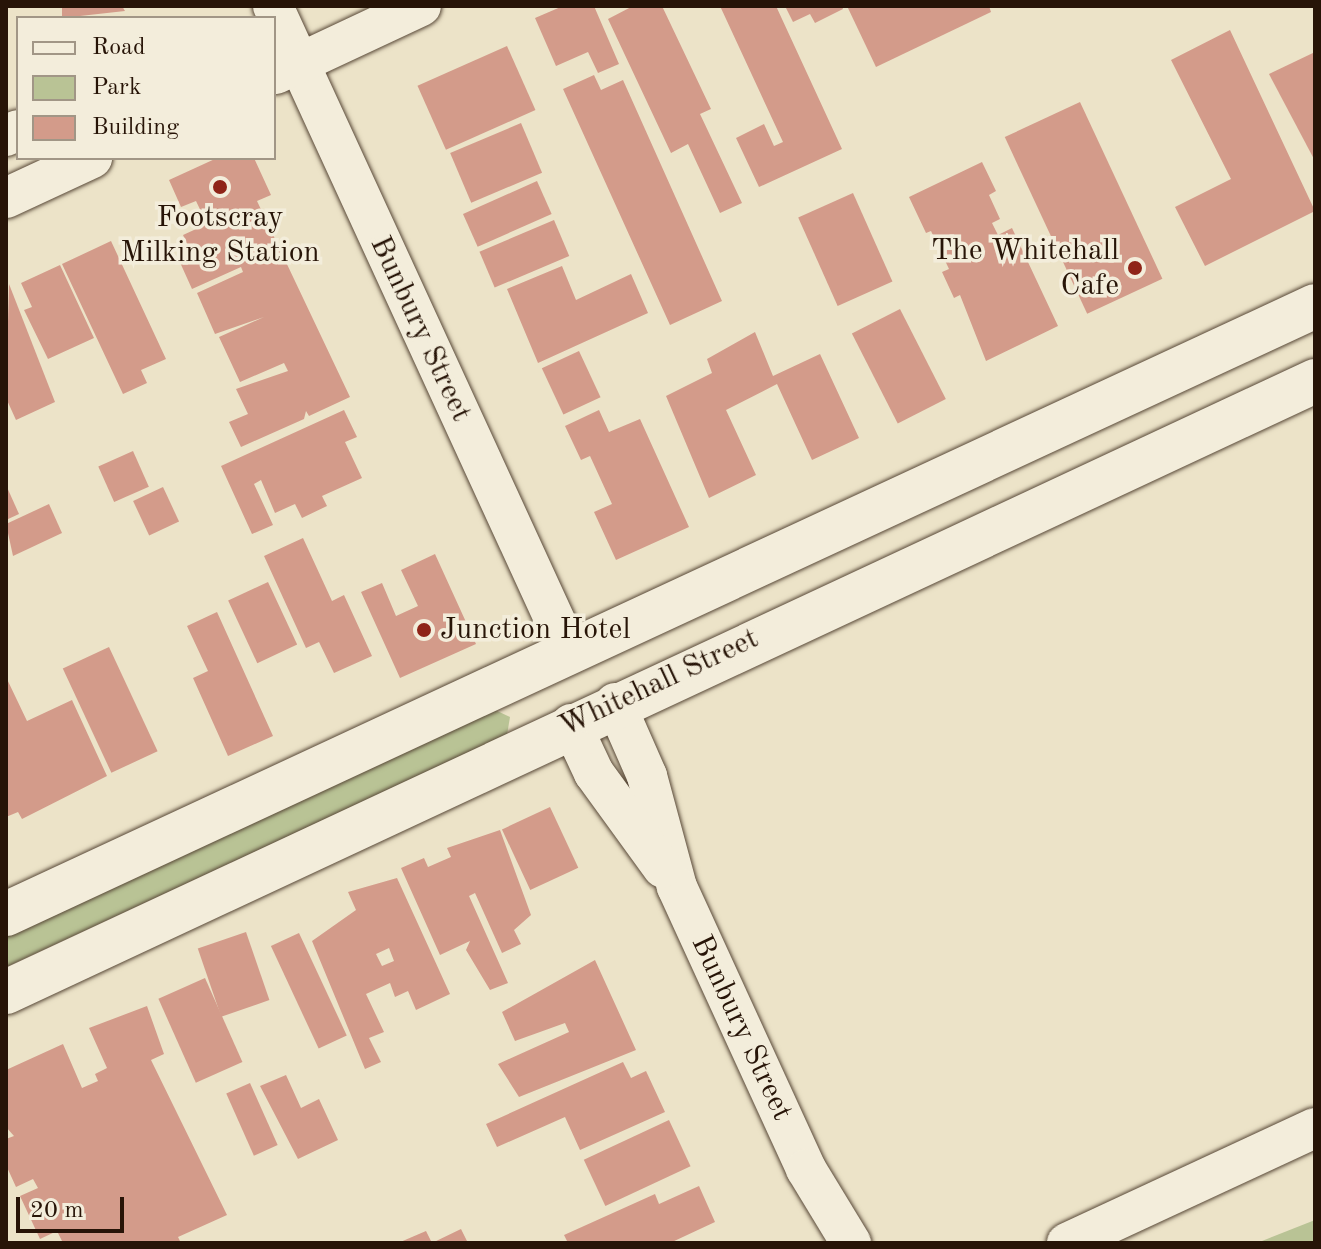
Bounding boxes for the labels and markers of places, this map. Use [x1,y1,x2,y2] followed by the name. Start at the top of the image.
[211,178,229,196] marker: Footscray Milking Station
[120,200,320,270] place label: Footscray Milking Station
[931,233,1119,304] place label: The Whitehall Cafe
[1126,259,1144,277] marker: The Whitehall Cafe
[440,612,630,648] place label: Junction Hotel
[415,621,433,639] marker: Junction Hotel

